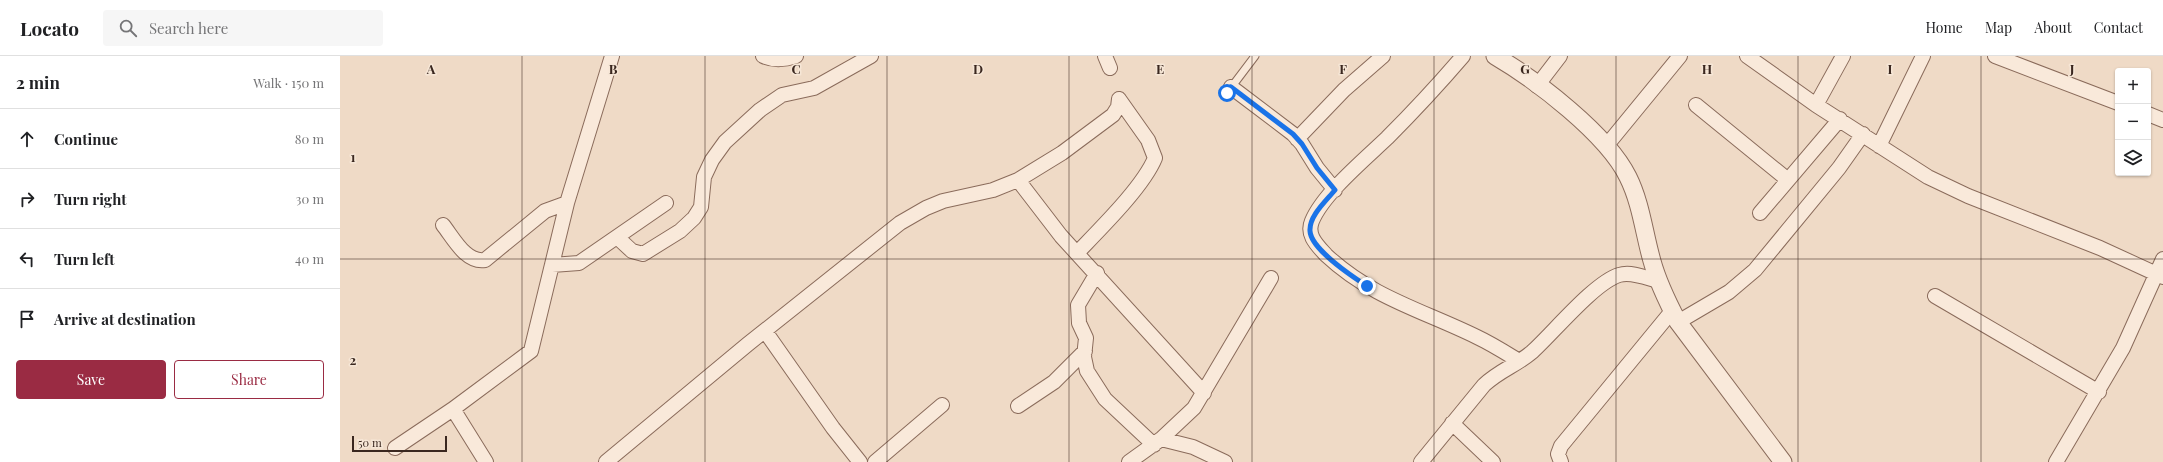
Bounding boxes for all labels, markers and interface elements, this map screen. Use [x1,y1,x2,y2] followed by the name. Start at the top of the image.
[103,10,383,46] search box
[20,15,79,41] text: Locato
[117,17,139,39] icon: search
[149,18,228,38] text: Search here
[1925,18,1963,37] text: Home
[1985,18,2012,37] text: Map
[2034,18,2072,37] text: About
[2094,18,2143,37] text: Contact
[426,60,436,77] text: A
[609,60,618,77] text: B
[791,60,801,77] text: C
[973,60,983,77] text: D
[1156,60,1164,77] text: E
[1339,60,1347,77] text: F
[1520,60,1530,77] text: G
[1702,60,1712,77] text: H
[1888,60,1893,77] text: I
[2069,60,2075,77] text: J
[2115,68,2151,176] map controls
[2115,68,2151,104] button: +
[16,71,60,93] text: 2 min
[253,74,324,91] text: Walk · 150 m
[1218,84,1236,102] route start
[2115,104,2151,140] button: −
[16,128,38,150] icon: ahead
[54,129,118,149] text: Continue
[295,130,324,147] text: 80 m
[2115,140,2151,176] button: layers
[351,148,356,165] text: 1
[16,188,38,210] icon: right
[54,189,127,209] text: Turn right
[296,190,324,207] text: 30 m
[16,248,38,270] icon: left
[54,249,115,269] text: Turn left
[295,250,324,267] text: 40 m
[1358,277,1376,295] route end
[16,308,38,330] icon: arrive
[54,309,196,329] text: Arrive at destination
[350,351,357,368] text: 2
[16,360,166,399] button: Save
[174,360,324,399] button: Share
[352,434,447,453] scale bar
[358,435,382,450] text: 50 m

